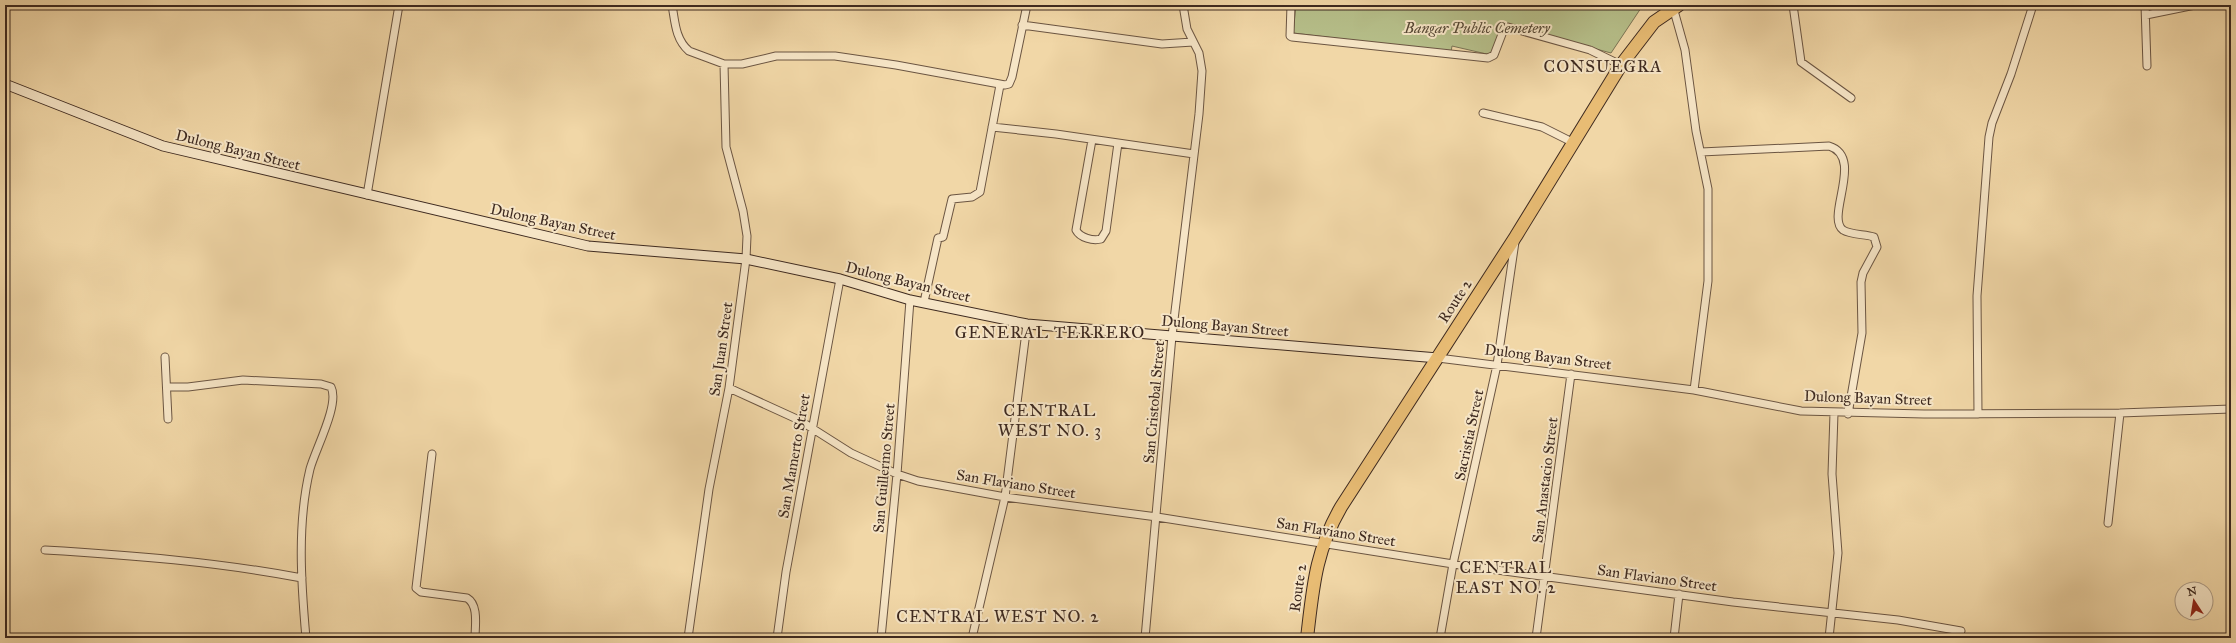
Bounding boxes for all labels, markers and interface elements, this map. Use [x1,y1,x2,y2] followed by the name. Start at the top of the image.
[1403,19,1551,37] park label: Bangar Public Cemetery
[1544,56,1662,77] district label: CONSUEGRA
[174,126,303,174] street label: Dulong Bayan Street
[489,200,618,244] street label: Dulong Bayan Street
[844,258,973,306] street label: Dulong Bayan Street
[1434,275,1476,326] street label: Route 2
[705,300,738,397] street label: San Juan Street
[1161,311,1290,341] street label: Dulong Bayan Street
[955,322,1145,343] district label: GENERAL TERRERO
[1140,339,1168,464] street label: San Cristobal Street
[1483,340,1613,374] street label: Dulong Bayan Street
[1451,387,1488,482] street label: Sacristia Street
[1804,387,1933,409] street label: Dulong Bayan Street
[774,392,814,520] street label: San Mamerto Street
[998,400,1102,441] district label: CENTRAL WEST NO. 3
[869,402,899,534] street label: San Guillermo Street
[1528,415,1562,544] street label: San Anastacio Street
[955,466,1078,502] street label: San Flaviano Street
[1275,514,1398,550] street label: San Flaviano Street
[1455,557,1557,598] district label: CENTRAL EAST NO. 2
[1596,561,1719,595] street label: San Flaviano Street
[1286,562,1310,613] street label: Route 2
[2174,581,2214,621] north arrow
[2186,584,2199,599] text: N
[896,606,1100,627] district label: CENTRAL WEST NO. 2

